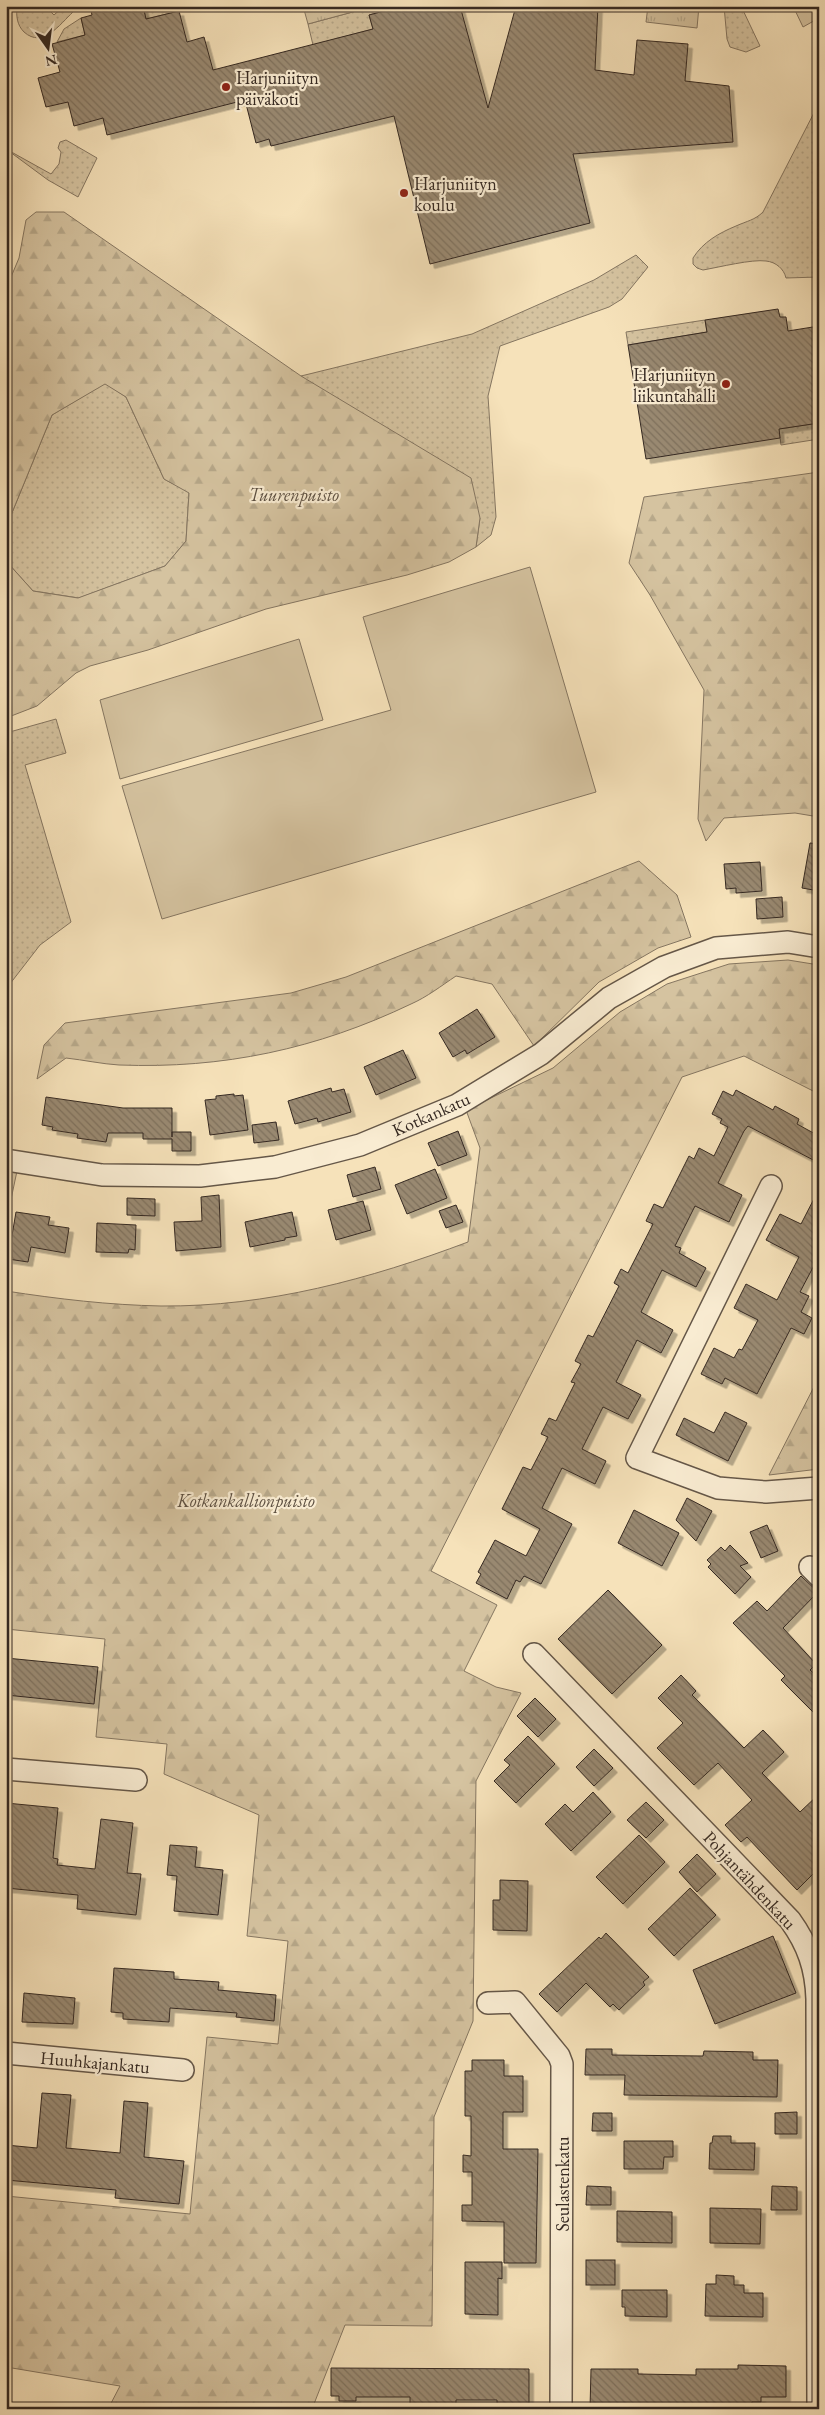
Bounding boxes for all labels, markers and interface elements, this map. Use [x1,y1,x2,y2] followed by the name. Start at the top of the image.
[22,22,72,72] north arrow
[43,51,59,71] text: N
[236,66,319,110] place label: Harjuniityn päiväkoti
[220,81,232,93] marker: Harjuniityn päiväkoti
[414,172,497,216] place label: Harjuniityn koulu
[398,187,410,199] marker: Harjuniityn koulu
[633,363,717,407] place label: Harjuniityn liikuntahalli
[720,378,732,390] marker: Harjuniityn liikuntahalli
[249,483,339,507] park label: Tuurenpuisto
[389,1086,474,1141] street label: Kotkankatu
[176,1489,315,1513] park label: Kotkankallionpuisto
[699,1826,802,1934] street label: Pohjantähdenkatu
[39,2046,151,2078] street label: Huuhkajankatu
[551,2136,574,2232] street label: Seulastenkatu

